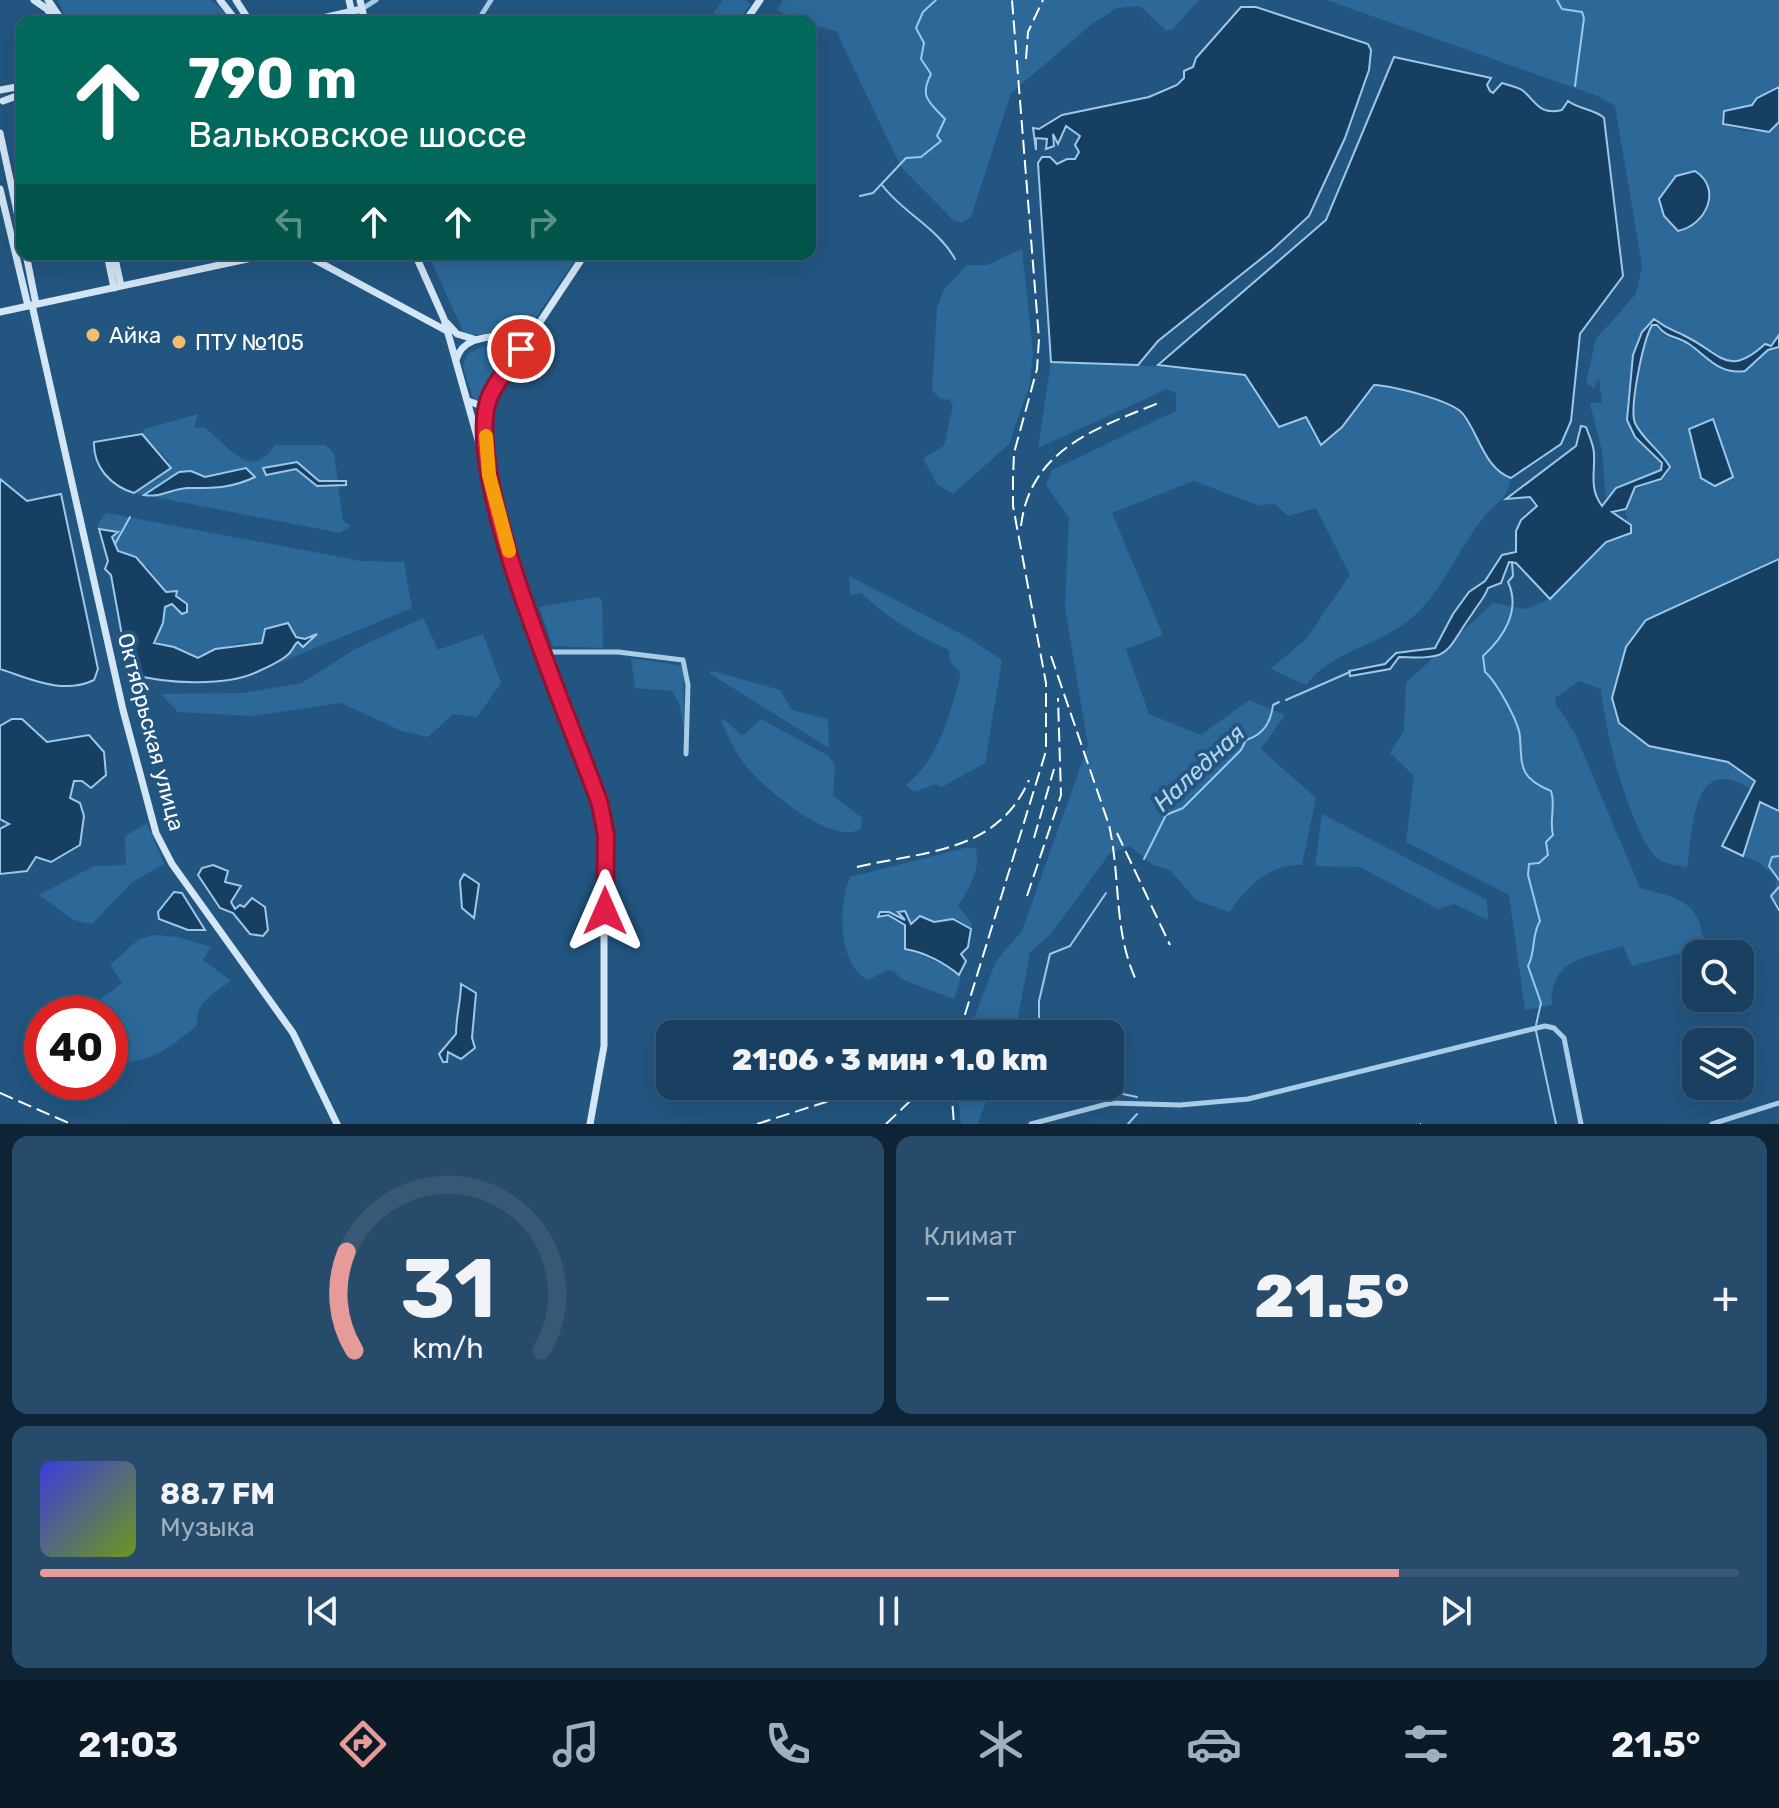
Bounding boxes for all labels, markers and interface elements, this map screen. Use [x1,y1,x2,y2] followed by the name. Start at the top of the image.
[188,46,357,112] text: 790 m
[56,48,160,152] icon: ahead
[188,113,527,156] text: Вальковское шоссе
[268,200,312,244] icon: left
[352,200,396,244] icon: ahead
[436,200,480,244] icon: ahead
[520,200,564,244] icon: right
[487,315,555,383] pin
[109,322,161,349] place label: Айка
[84,326,102,344] marker: Айка
[499,327,543,371] icon: arrive
[195,329,304,356] place label: ПТУ №105
[170,333,188,351] marker: ПТУ №105
[112,630,190,834] street label: Октябрьская улица
[1148,719,1250,817] water label: Наледная
[563,869,647,953] position arrow
[1682,940,1754,1100] map controls
[1682,940,1754,1012] button: search
[24,996,128,1100] speed limit sign: 40
[1682,1028,1754,1100] button: layers
[732,1042,1048,1078] text: 21:06 · 3 мин · 1.0 km
[924,1221,1016,1252] text: Климат
[400,1239,495,1338] text: 31
[1254,1261,1410,1332] text: 21.5°
[924,1271,952,1323] text: −
[1712,1271,1739,1323] text: +
[412,1331,483,1365] text: km/h
[160,1476,275,1512] text: 88.7 FM
[160,1512,255,1543] text: Музыка
[301,1589,345,1633] icon: previous
[867,1589,911,1633] icon: pause
[1434,1589,1478,1633] icon: next
[335,1716,391,1772] icon: directions
[548,1716,604,1772] icon: music
[760,1716,816,1772] icon: phone
[973,1716,1029,1772] icon: climate
[1186,1716,1242,1772] icon: car
[1398,1716,1454,1772] icon: filters
[78,1723,178,1766] text: 21:03
[1611,1723,1701,1766] text: 21.5°

